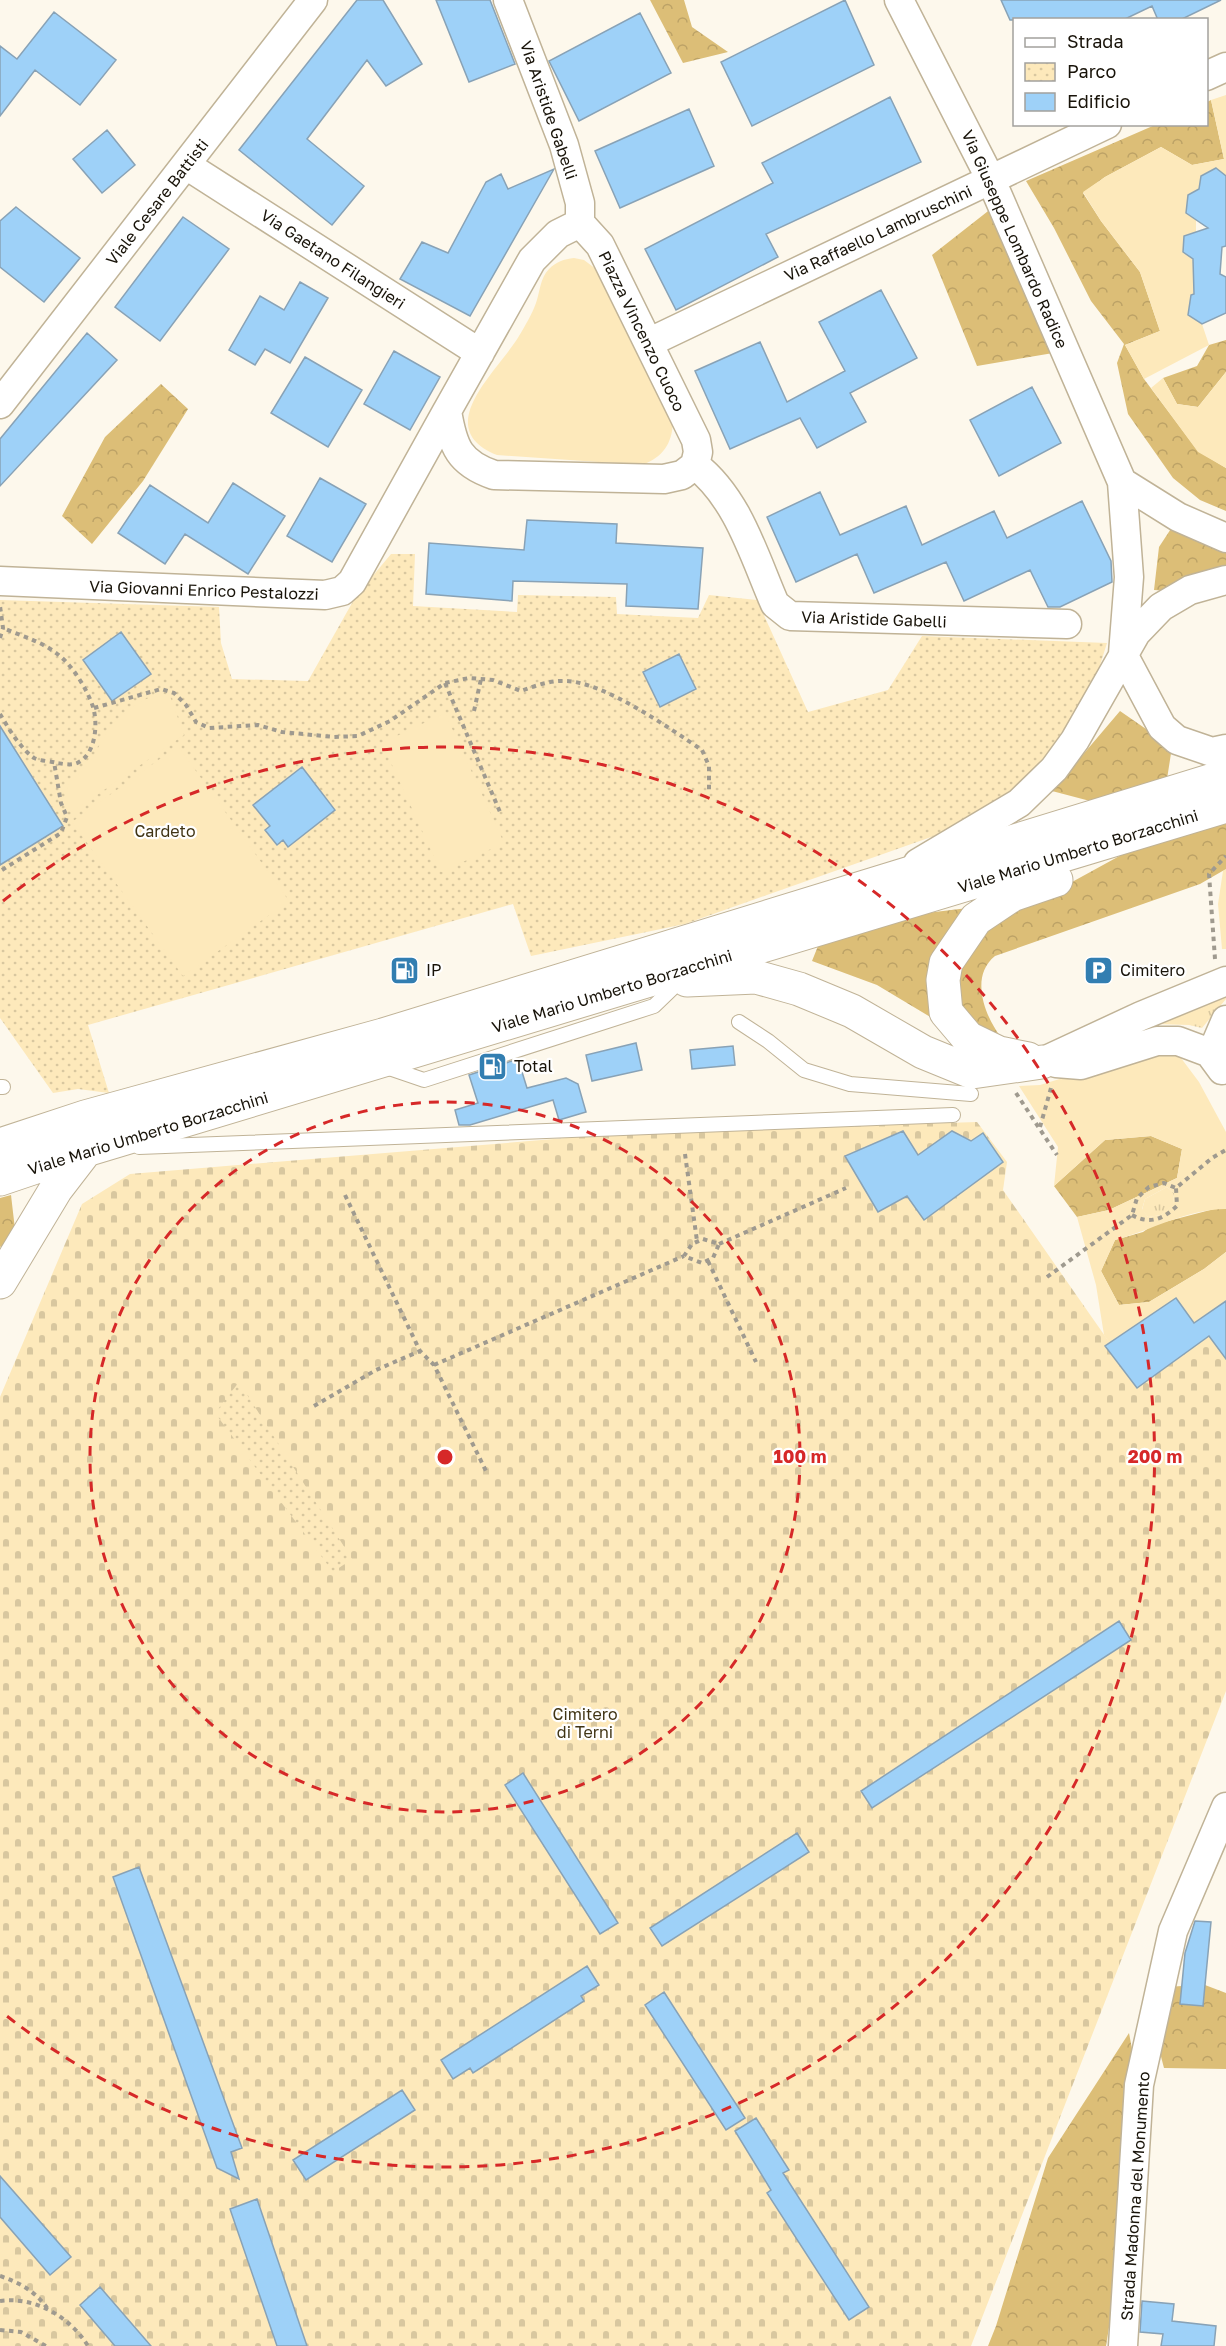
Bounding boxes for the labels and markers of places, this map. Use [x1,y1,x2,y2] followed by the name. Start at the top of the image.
[389,954,421,986] fuel station icon: IP
[1083,954,1115,986] parking icon: Cimitero
[426,960,442,980] place label: IP
[1120,960,1185,980] place label: Cimitero
[477,1050,509,1082] fuel station icon: Total
[514,1056,553,1076] place label: Total
[435,1447,455,1467] centre of rings

